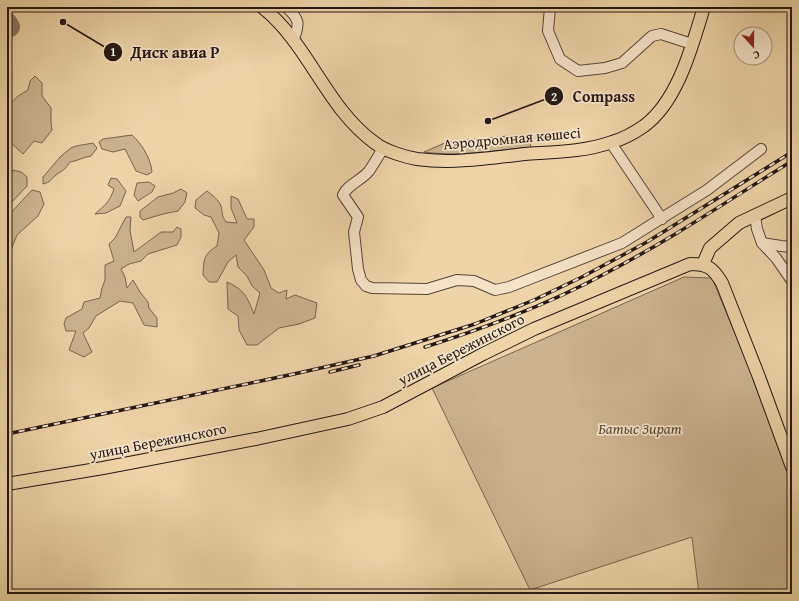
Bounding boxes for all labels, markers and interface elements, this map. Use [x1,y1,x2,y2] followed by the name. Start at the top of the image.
[733,26,773,66] north arrow
[103,38,228,66] callout: Диск авиа Р
[130,40,219,64] text: Диск авиа Р
[110,43,116,60] text: 1
[751,47,762,64] text: С
[544,82,643,110] callout: Compass
[573,84,635,108] text: Compass
[551,88,557,105] text: 2
[442,122,582,154] street label: Аэродромная көшесі
[393,308,528,390] street label: улица Бережинского
[87,417,229,465] street label: улица Бережинского
[598,418,682,439] park label: Батыс Зират

